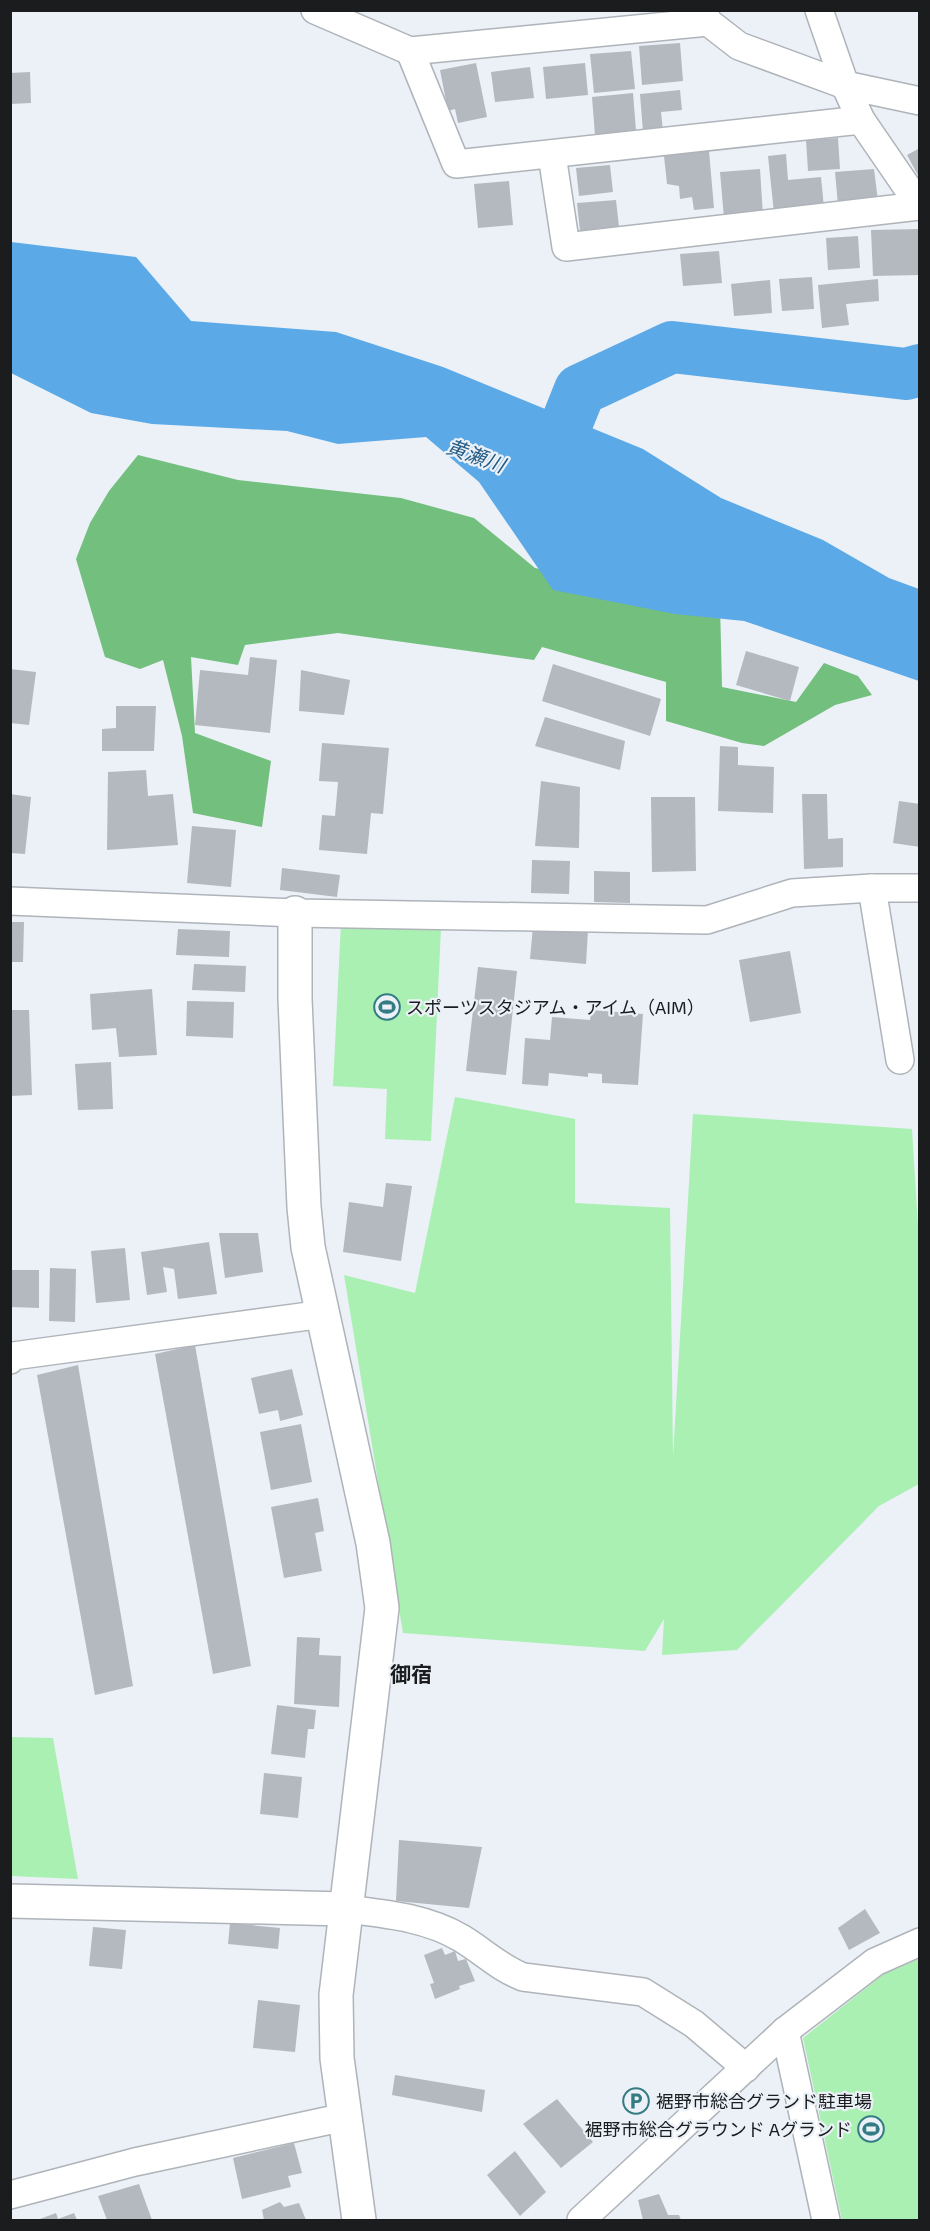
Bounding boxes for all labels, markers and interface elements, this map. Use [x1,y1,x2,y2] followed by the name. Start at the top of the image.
[444,433,510,477] water label: 黄瀬川
[372,992,402,1022] sports icon: スポーツスタジアム・アイム（AIM）
[406,996,705,1018] place label: スポーツスタジアム・アイム（AIM）
[390,1661,432,1686] district label: 御宿
[621,2086,651,2116] parking icon: 裾野市総合グランド駐車場
[656,2090,872,2112] place label: 裾野市総合グランド駐車場
[856,2114,886,2144] sports icon: 裾野市総合グラウンド Aグランド
[585,2118,852,2140] place label: 裾野市総合グラウンド Aグランド

